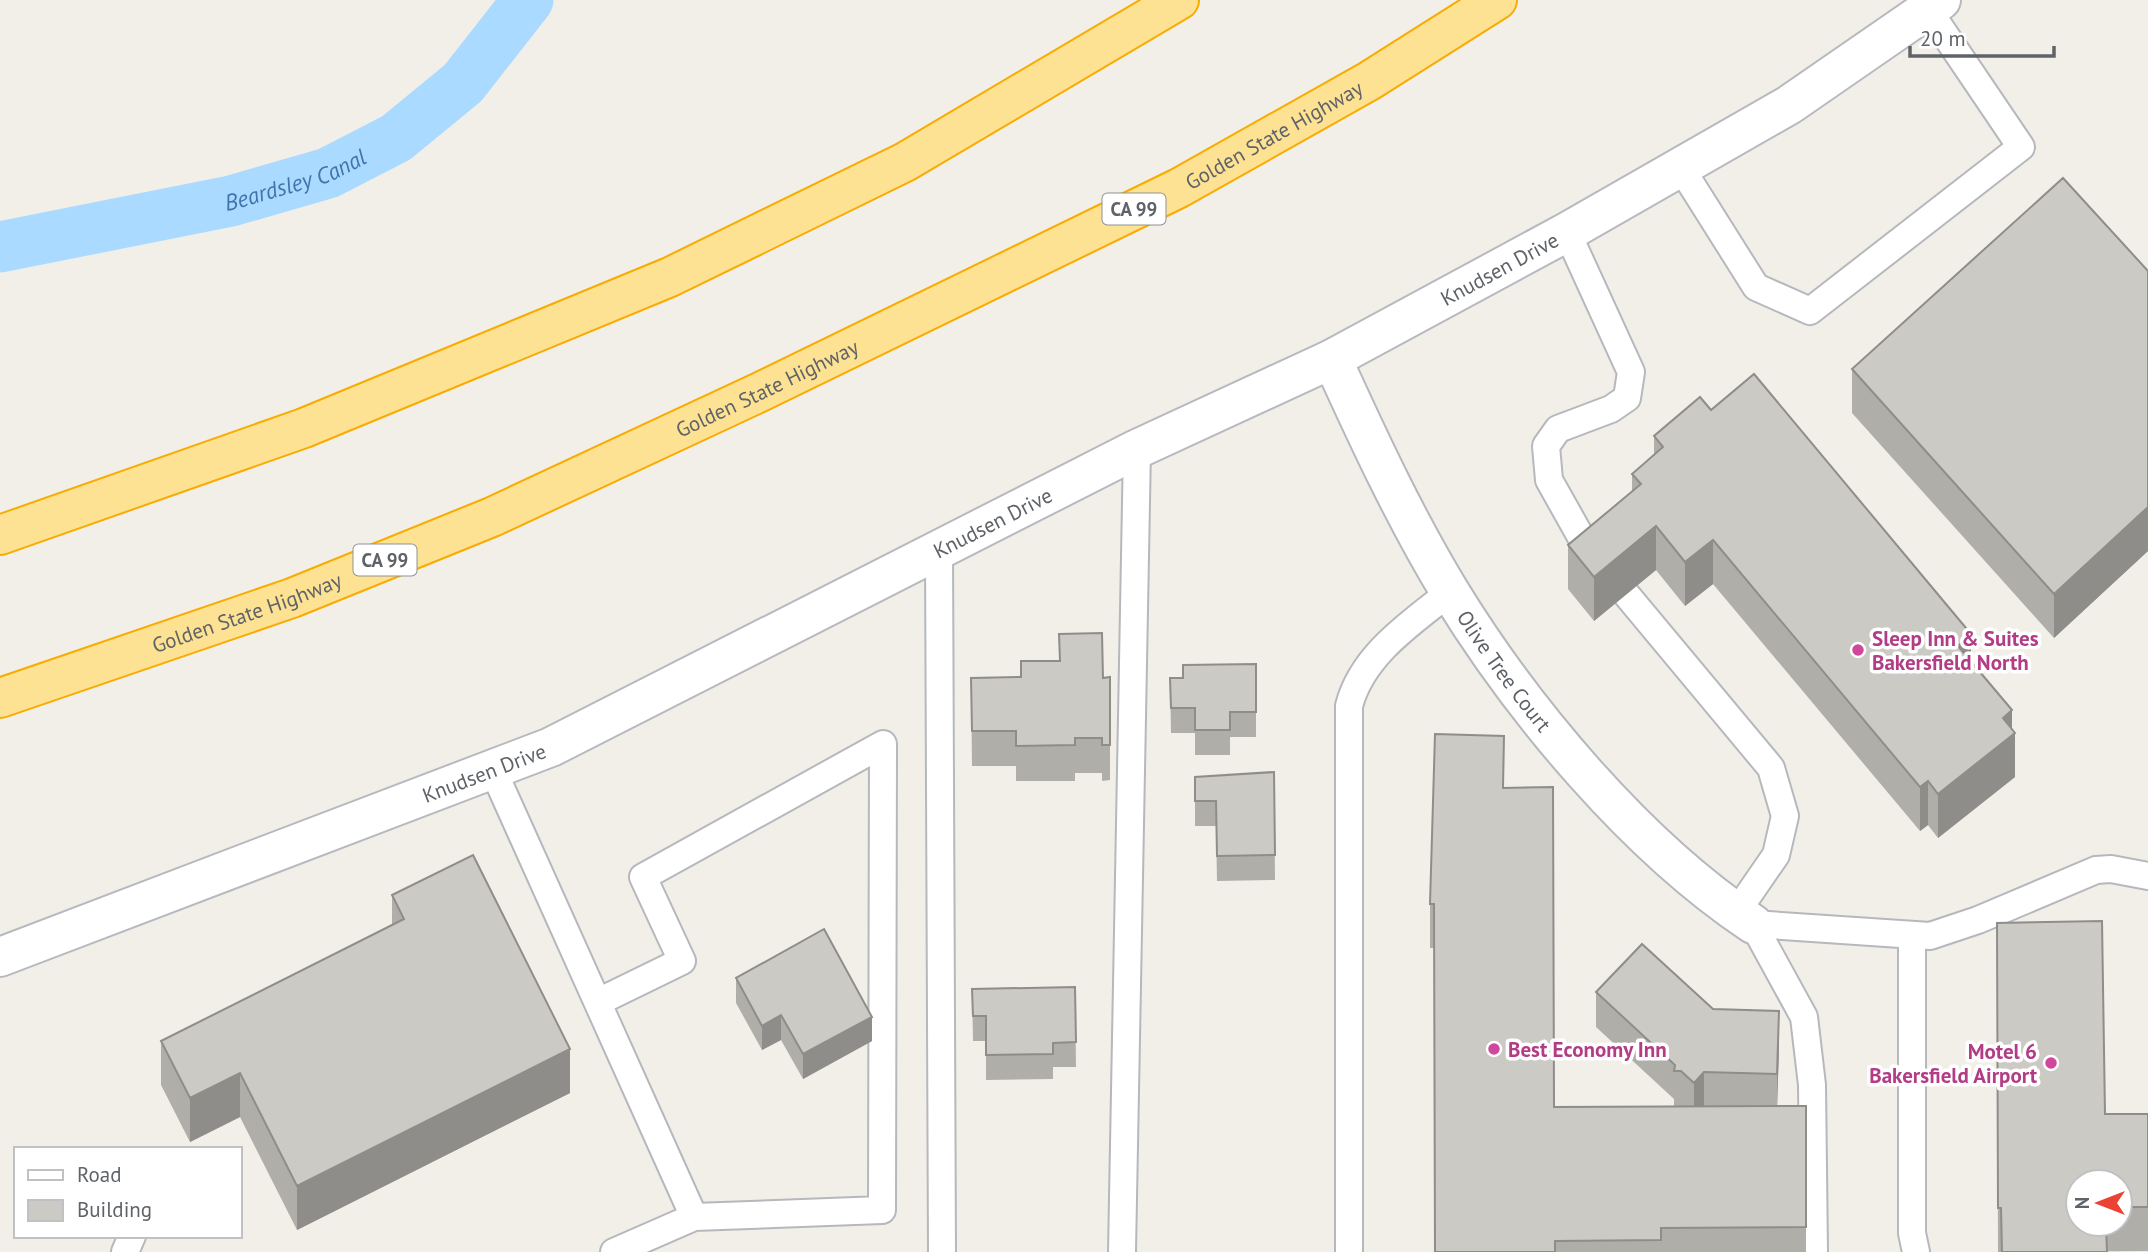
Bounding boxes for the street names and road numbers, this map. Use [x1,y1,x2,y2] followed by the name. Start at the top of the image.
[1180,74,1368,195] street label: Golden State Highway
[1102,194,1166,224] road number: CA 99
[1436,226,1563,311] street label: Knudsen Drive
[671,333,863,443] street label: Golden State Highway
[928,481,1057,564] street label: Knudsen Drive
[354,544,416,576] road number: CA 99
[148,566,346,659] street label: Golden State Highway
[1451,605,1557,737] street label: Olive Tree Court
[418,737,550,808] street label: Knudsen Drive

